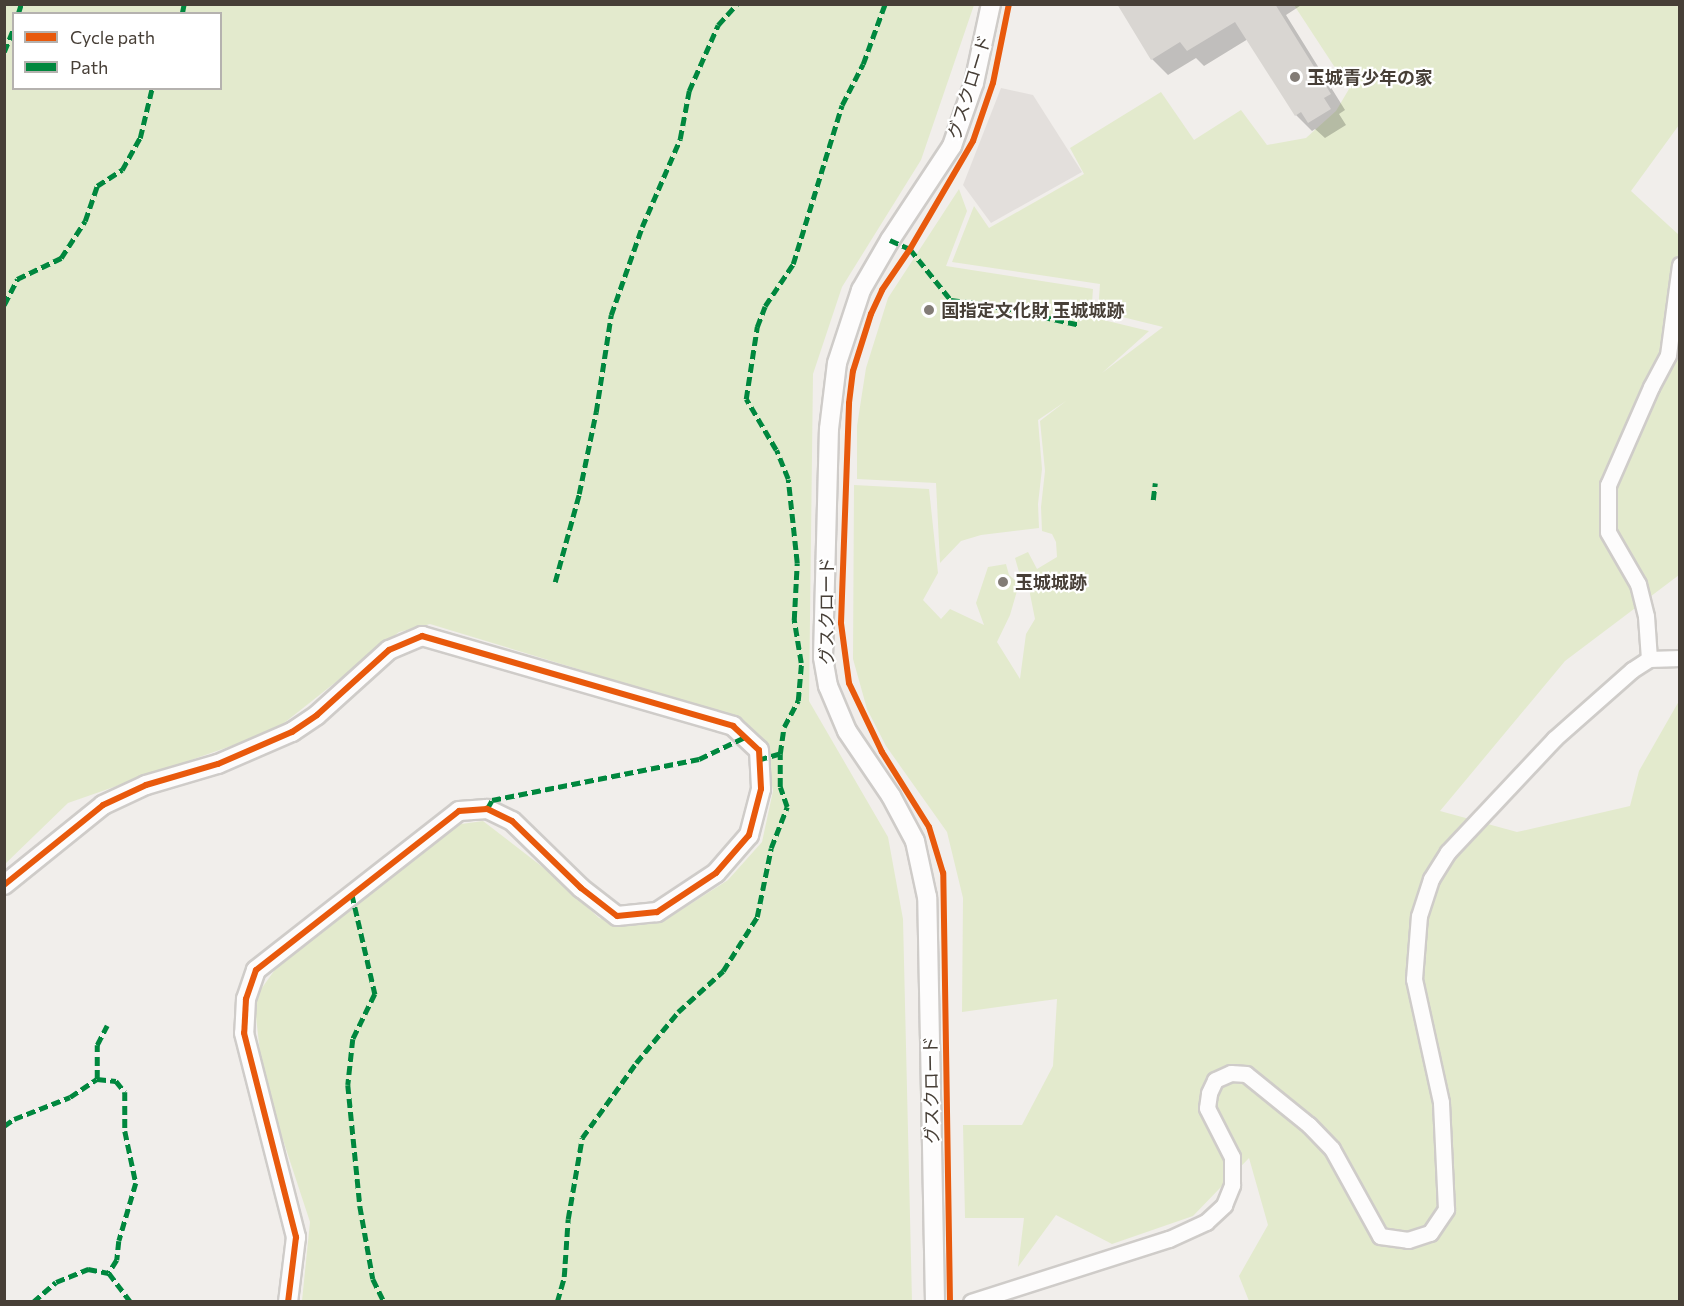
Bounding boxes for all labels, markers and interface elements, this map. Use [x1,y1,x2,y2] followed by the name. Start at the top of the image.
[12,12,222,90] legend
[70,26,155,48] text: Cycle path
[943,32,995,142] street label: グスクロード
[70,56,108,78] text: Path
[1307,66,1433,88] place label: 玉城青少年の家
[1288,70,1302,84] marker: 玉城青少年の家
[941,299,1124,321] place label: 国指定文化財 玉城城跡
[922,303,936,317] marker: 国指定文化財 玉城城跡
[815,557,837,665] street label: グスクロード
[1015,571,1087,593] place label: 玉城城跡
[996,575,1010,589] marker: 玉城城跡
[919,1036,943,1144] street label: グスクロード

